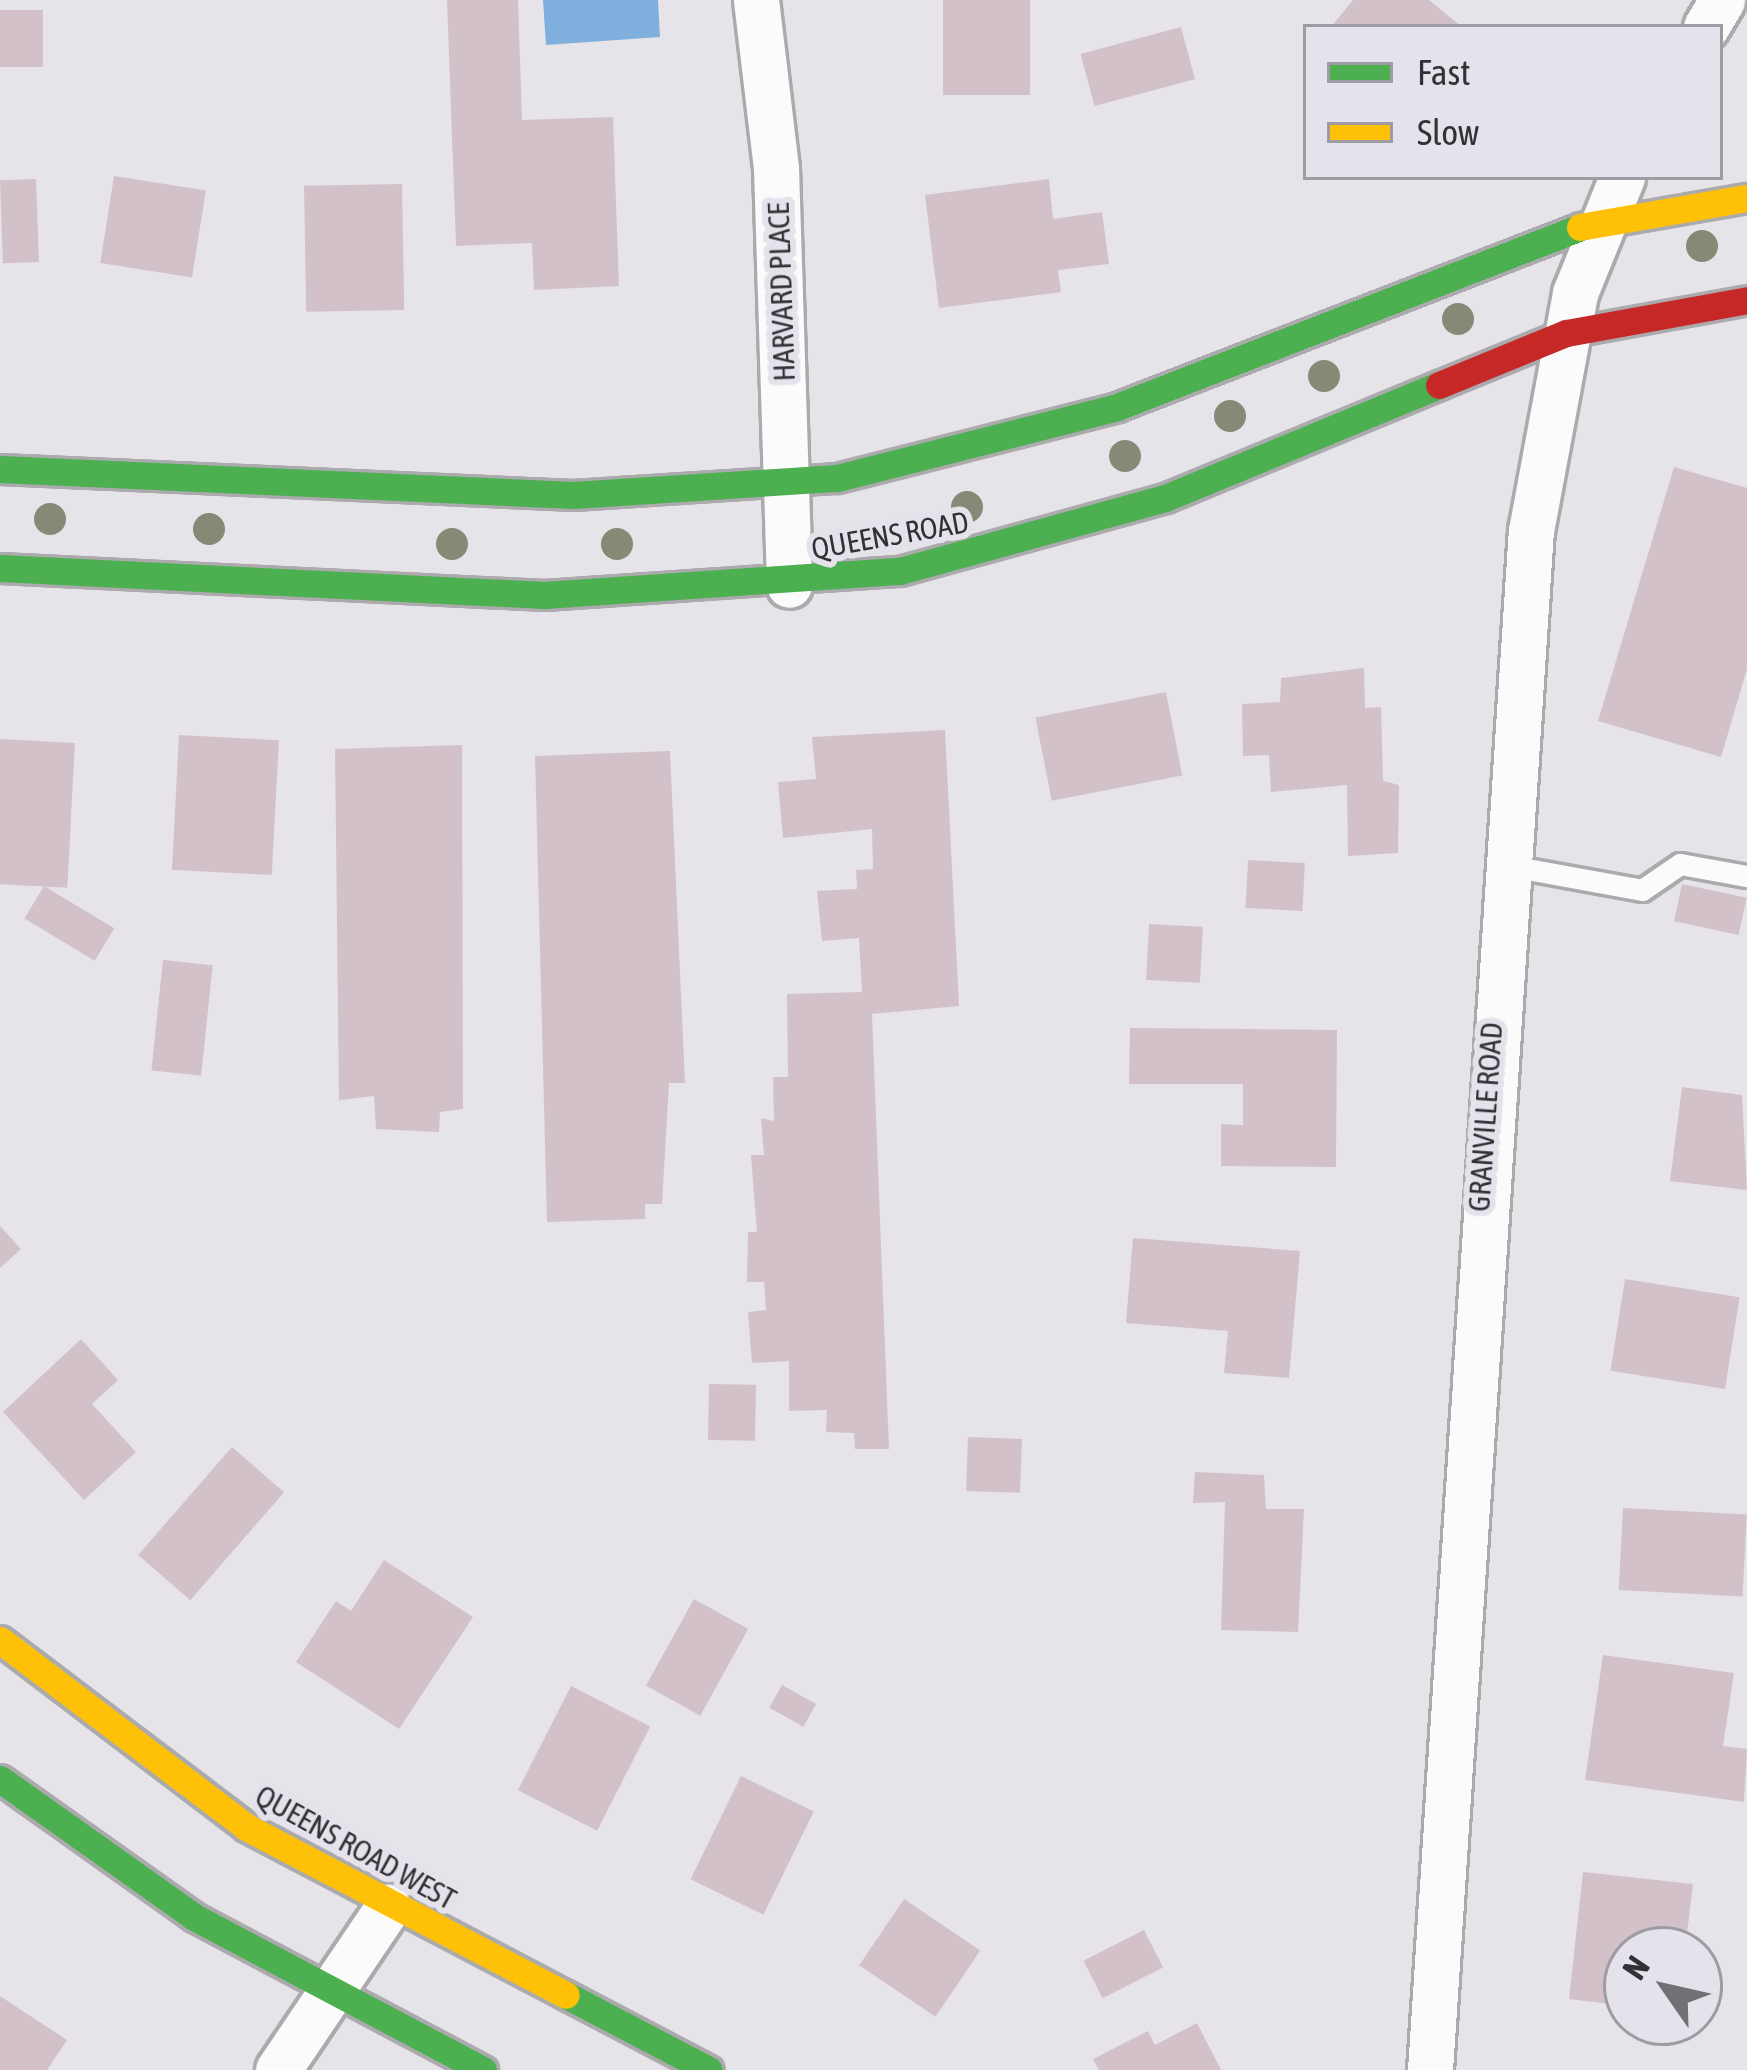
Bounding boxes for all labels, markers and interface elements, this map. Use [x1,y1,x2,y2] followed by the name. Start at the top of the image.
[1303,24,1723,180] legend
[1417,51,1471,93] text: Fast
[1417,111,1479,153] text: Slow
[760,202,802,382] street label: HARVARD PLACE
[809,503,971,567] street label: QUEENS ROAD
[1460,1021,1510,1213] street label: GRANVILLE ROAD
[250,1777,462,1917] street label: QUEENS ROAD WEST
[1603,1926,1723,2046] north arrow
[1614,1949,1657,1986] text: N

